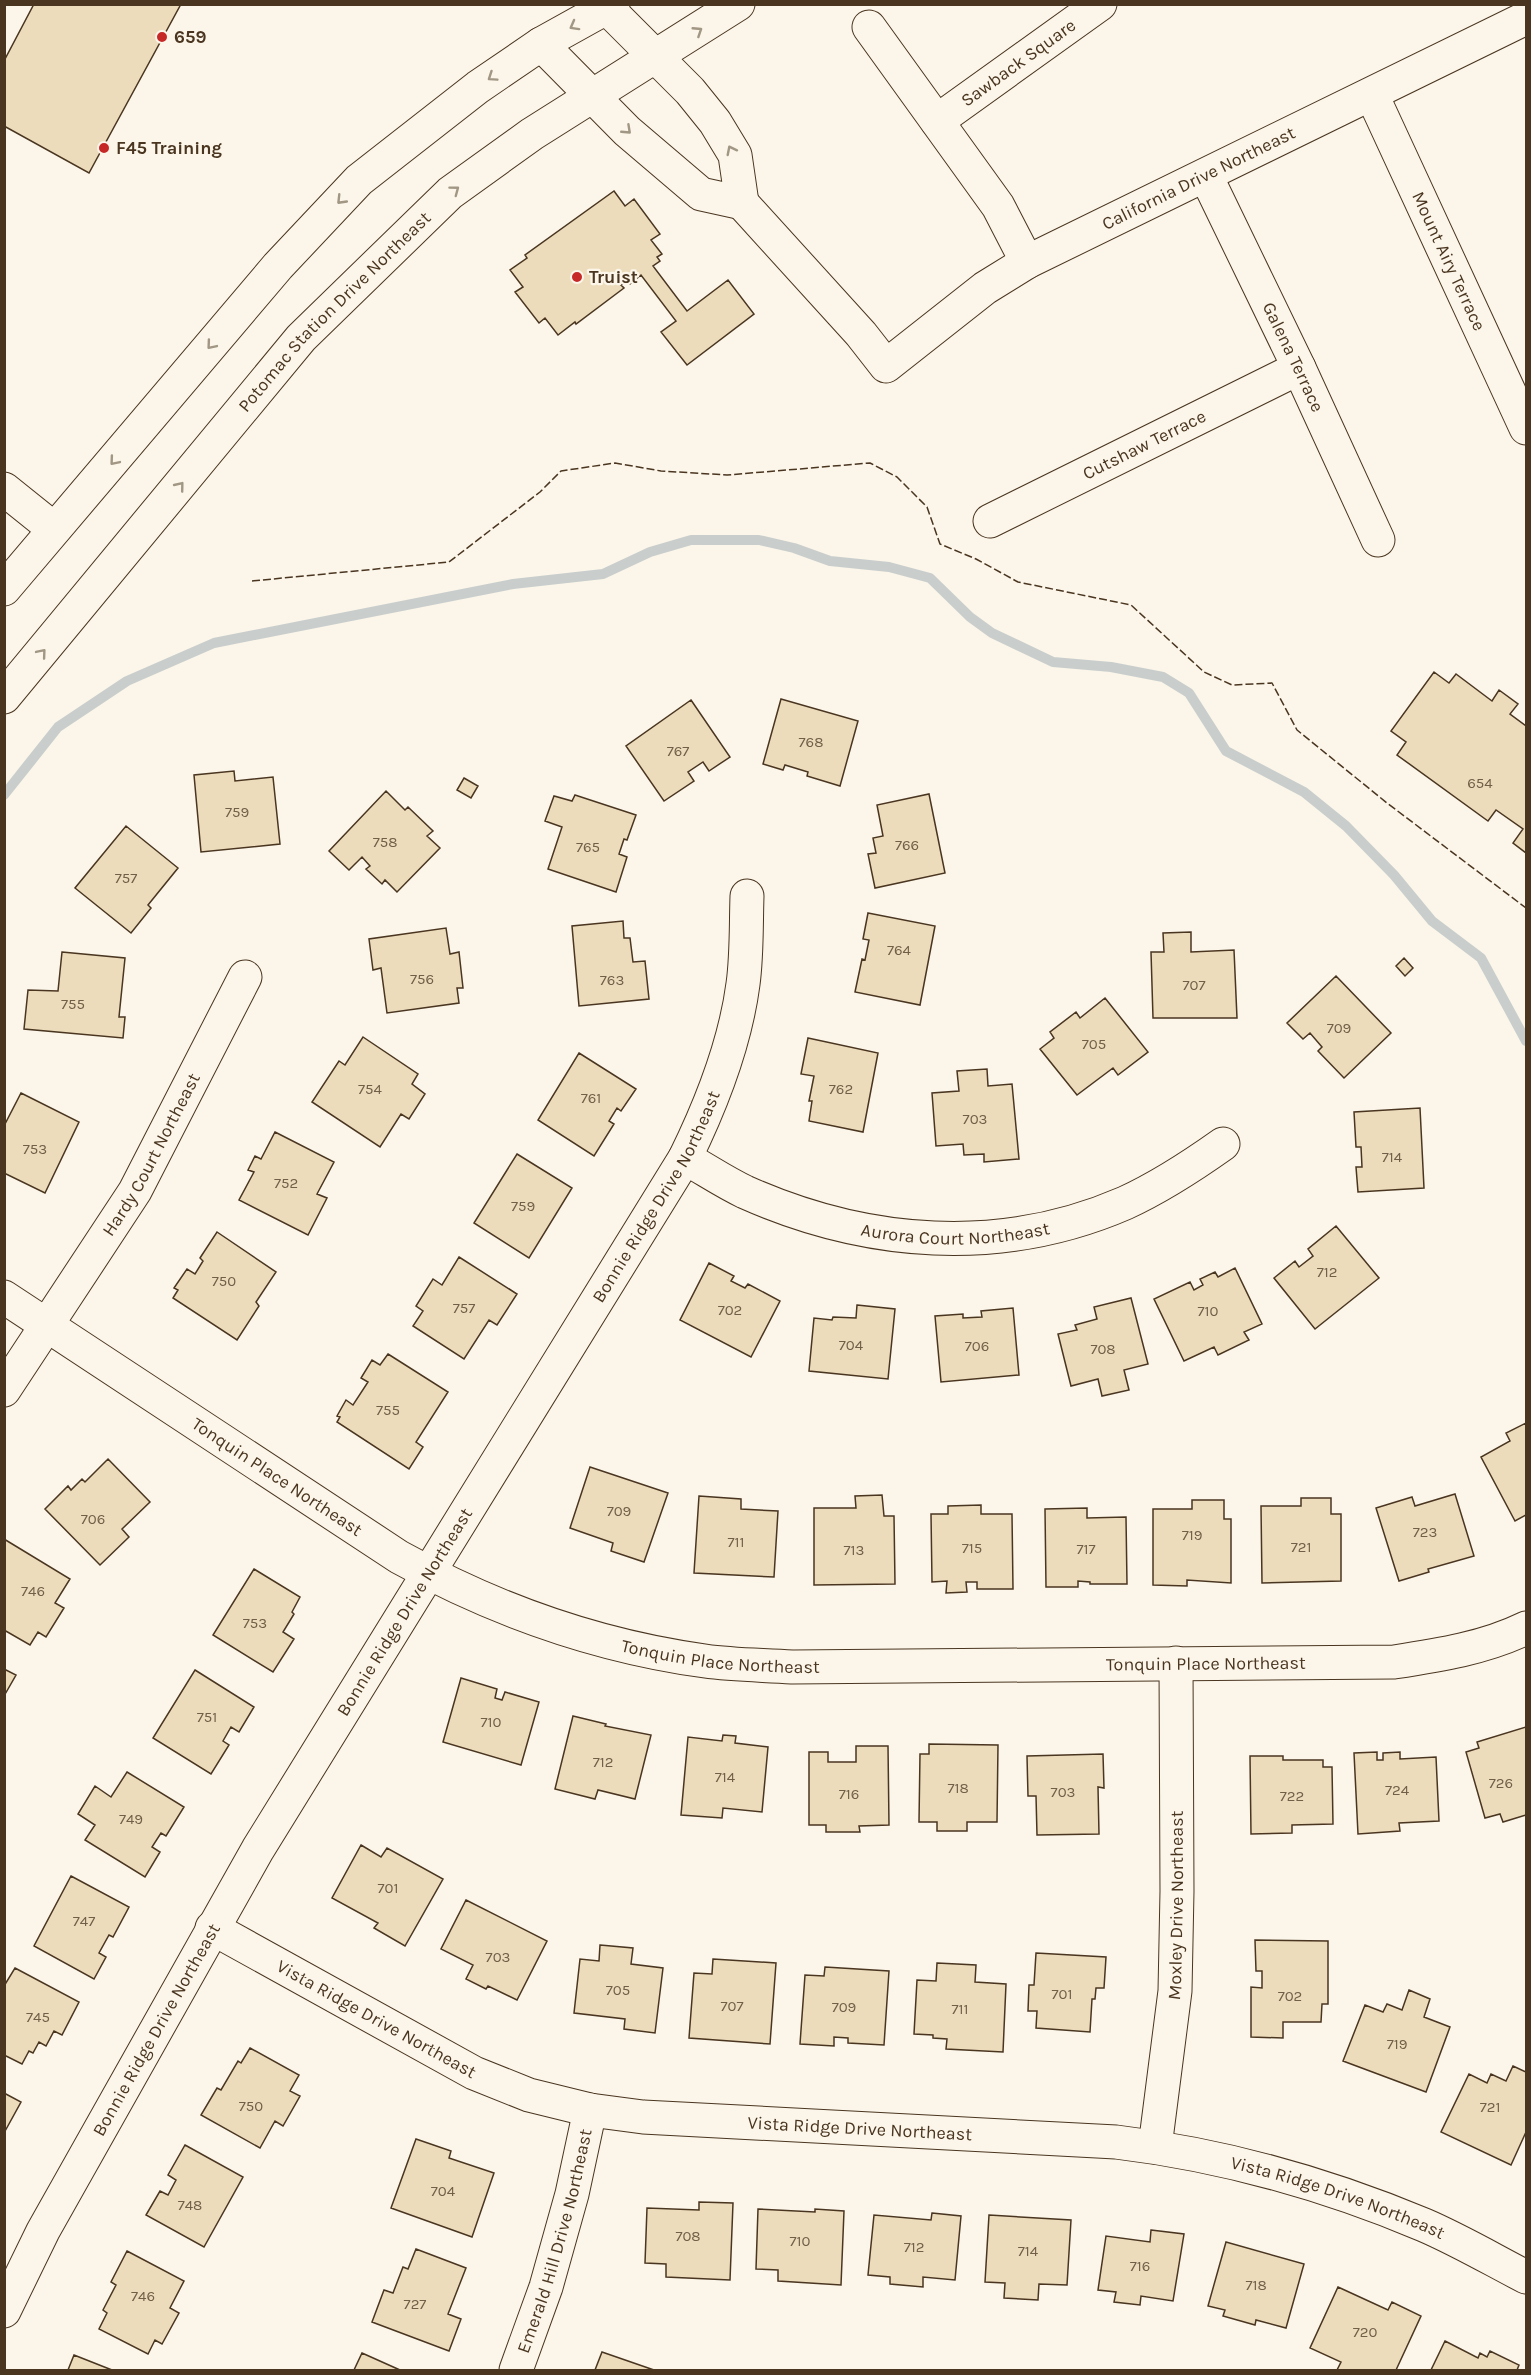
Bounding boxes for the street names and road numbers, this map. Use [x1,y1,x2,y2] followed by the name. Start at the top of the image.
[956,14,1080,111] street label: Sawback Square
[1098,121,1299,235] street label: California Drive Northeast
[1407,188,1491,334] street label: Mount Airy Terrace
[233,207,436,416] street label: Potomac Station Drive Northeast
[1258,298,1329,416] street label: Galena Terrace
[1079,405,1209,484] street label: Cutshaw Terrace
[97,1069,205,1240] street label: Hardy Court Northeast
[587,1087,725,1307] street label: Bonnie Ridge Drive Northeast
[859,1217,1052,1249] street label: Aurora Court Northeast
[188,1413,367,1541] street label: Tonquin Place Northeast
[332,1504,477,1720] street label: Bonnie Ridge Drive Northeast
[619,1634,820,1678] street label: Tonquin Place Northeast
[1106,1652,1306,1675] street label: Tonquin Place Northeast
[1163,1810,1188,2001] street label: Moxley Drive Northeast
[88,1919,225,2140] street label: Bonnie Ridge Drive Northeast
[273,1955,480,2083] street label: Vista Ridge Drive Northeast
[747,2112,973,2145] street label: Vista Ridge Drive Northeast
[512,2126,597,2356] street label: Emerald Hill Drive Northeast
[1229,2151,1449,2244] street label: Vista Ridge Drive Northeast

